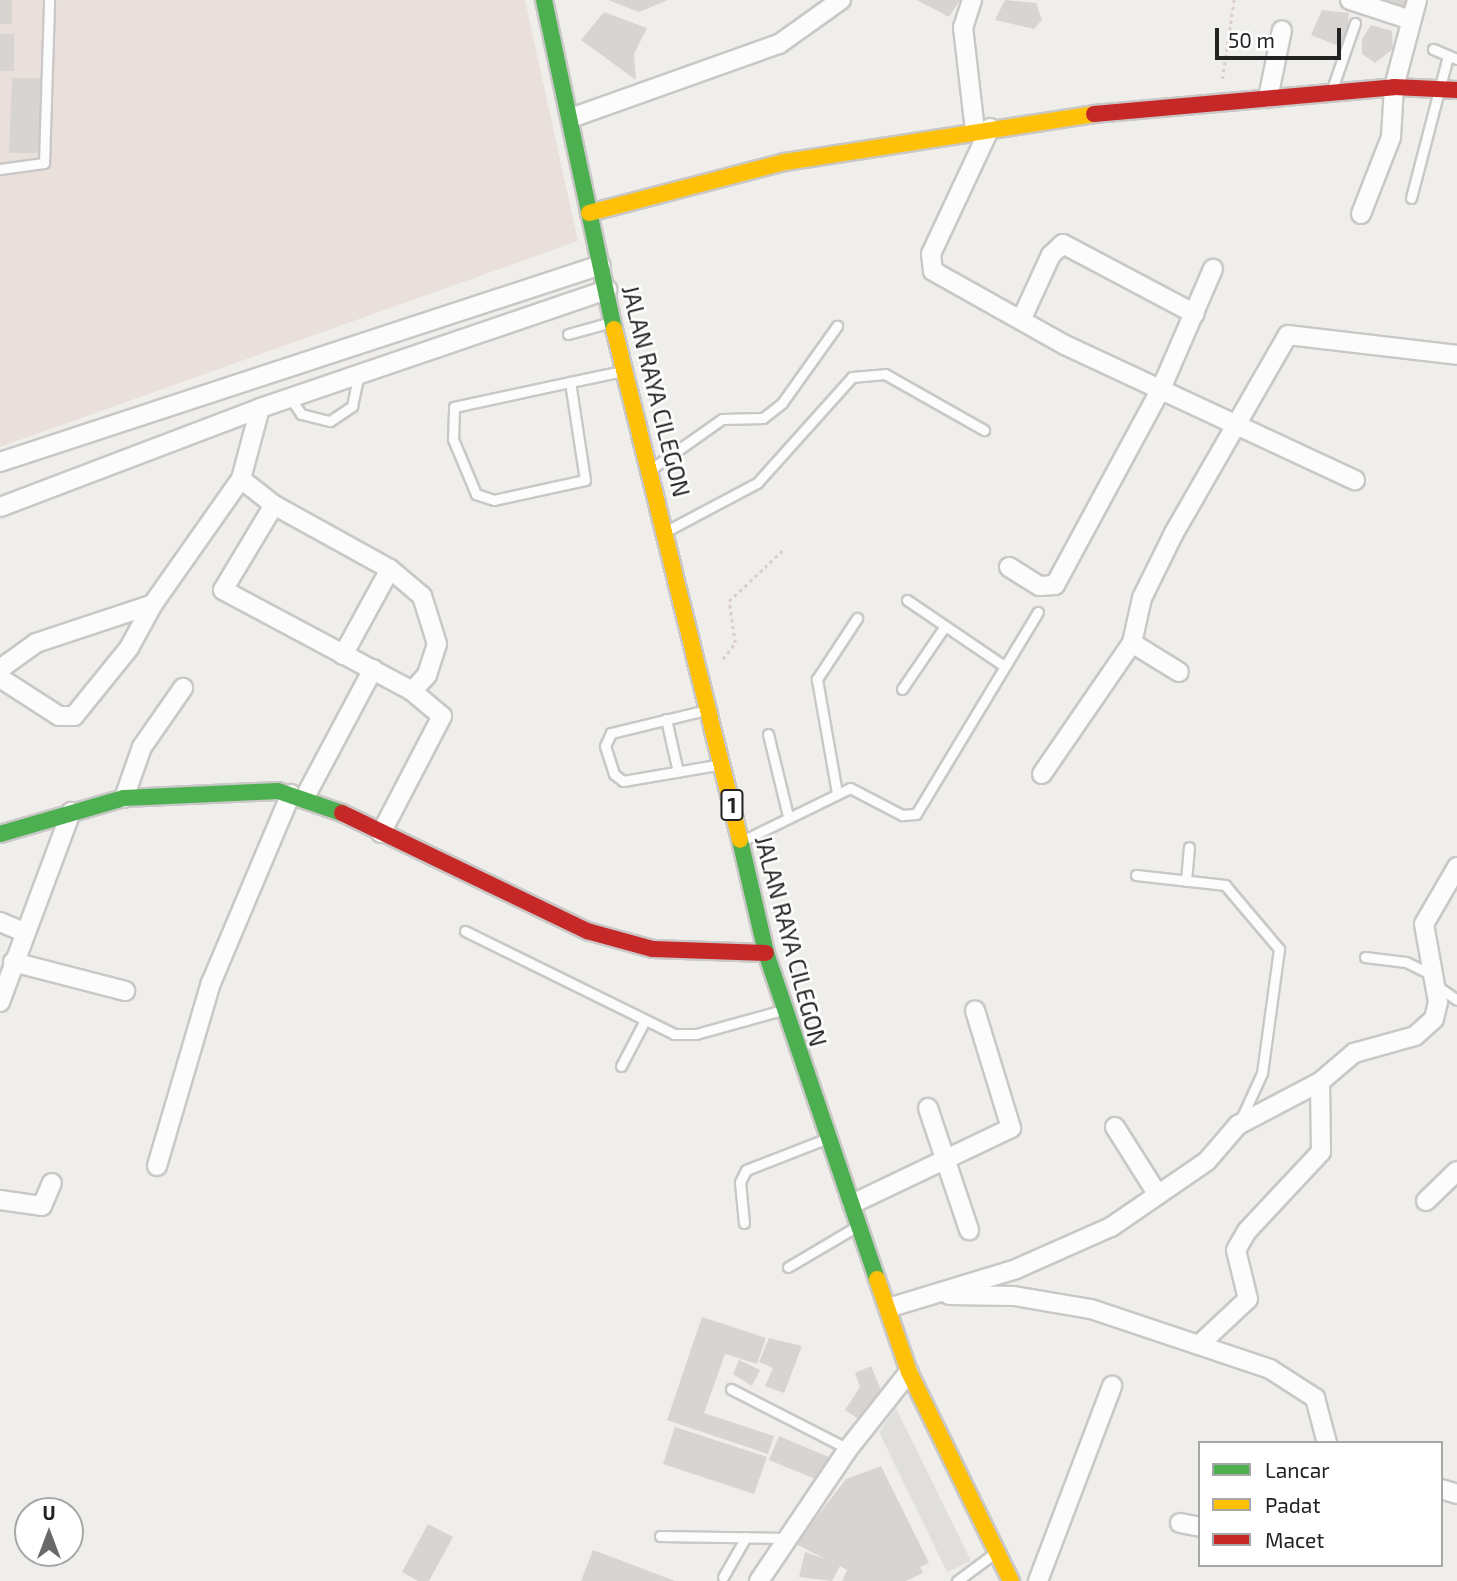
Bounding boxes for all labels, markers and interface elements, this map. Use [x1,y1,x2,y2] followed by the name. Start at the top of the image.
[1219,14,1345,58] scale bar
[1228,27,1275,52] text: 50 m
[616,282,696,500] street label: JALAN RAYA CILEGON
[720,788,744,822] road number: 1
[749,832,833,1050] street label: JALAN RAYA CILEGON
[1198,1441,1443,1567] legend
[1265,1457,1330,1482] text: Lancar
[1265,1492,1320,1517] text: Padat
[14,1497,84,1567] north arrow
[42,1501,56,1524] text: U
[1265,1527,1324,1552] text: Macet

